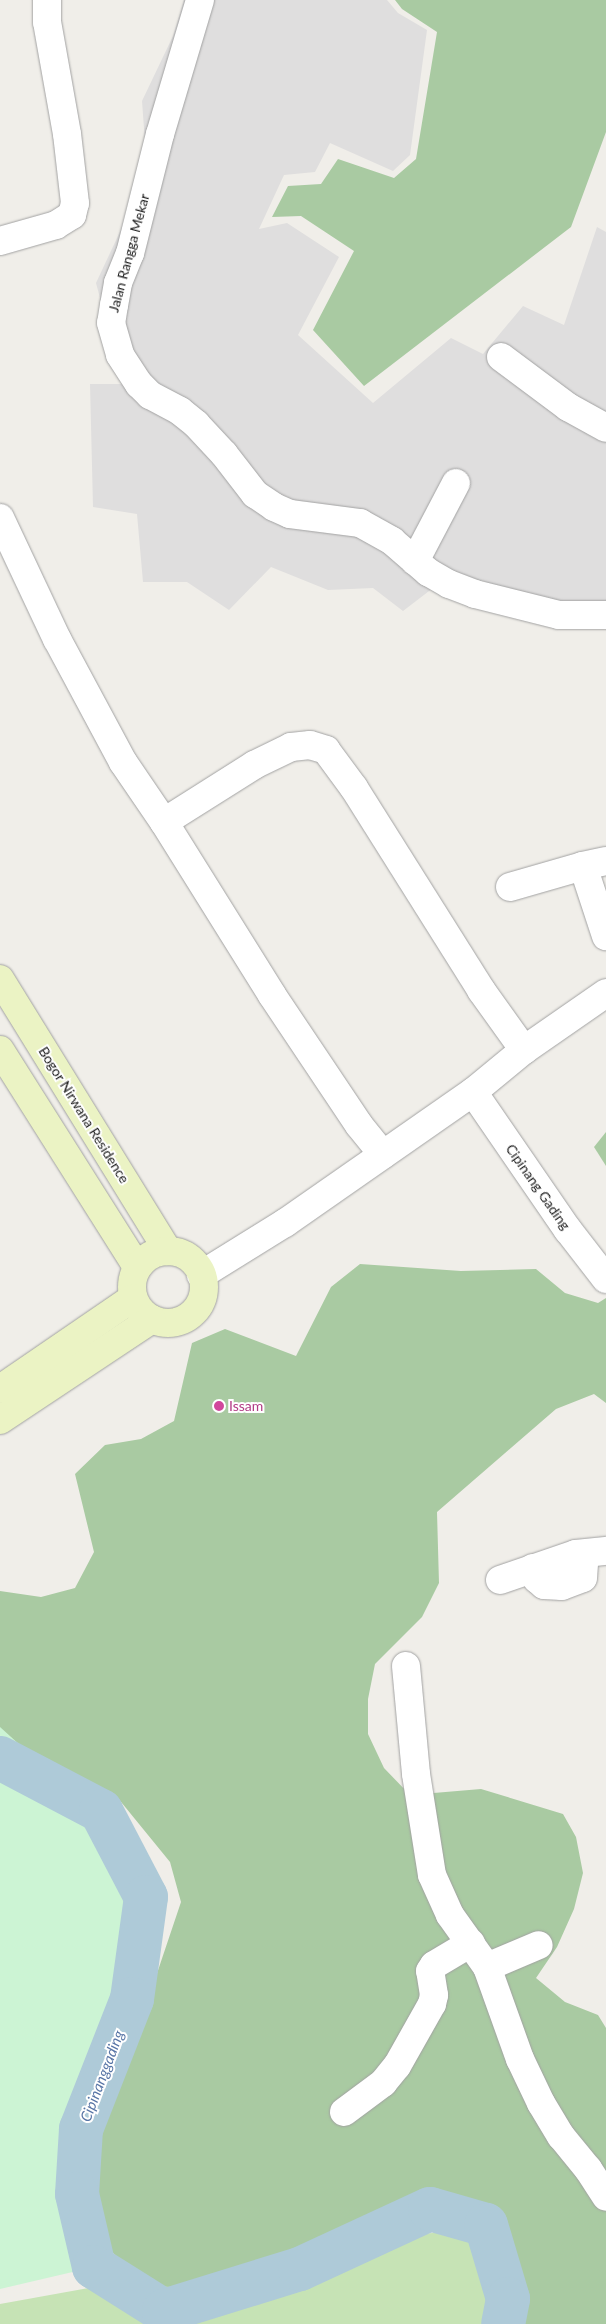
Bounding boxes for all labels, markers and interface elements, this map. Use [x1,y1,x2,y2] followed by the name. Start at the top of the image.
[105,192,153,314] street label: Jalan Rangga Mekar
[35,1044,133,1186] street label: Bogor Nirwana Residence
[502,1141,574,1233] street label: Cipinang Gading
[229,1398,263,1414] place label: Issam
[213,1400,225,1412] marker: Issam
[76,2028,128,2124] water label: Cipinanggading

